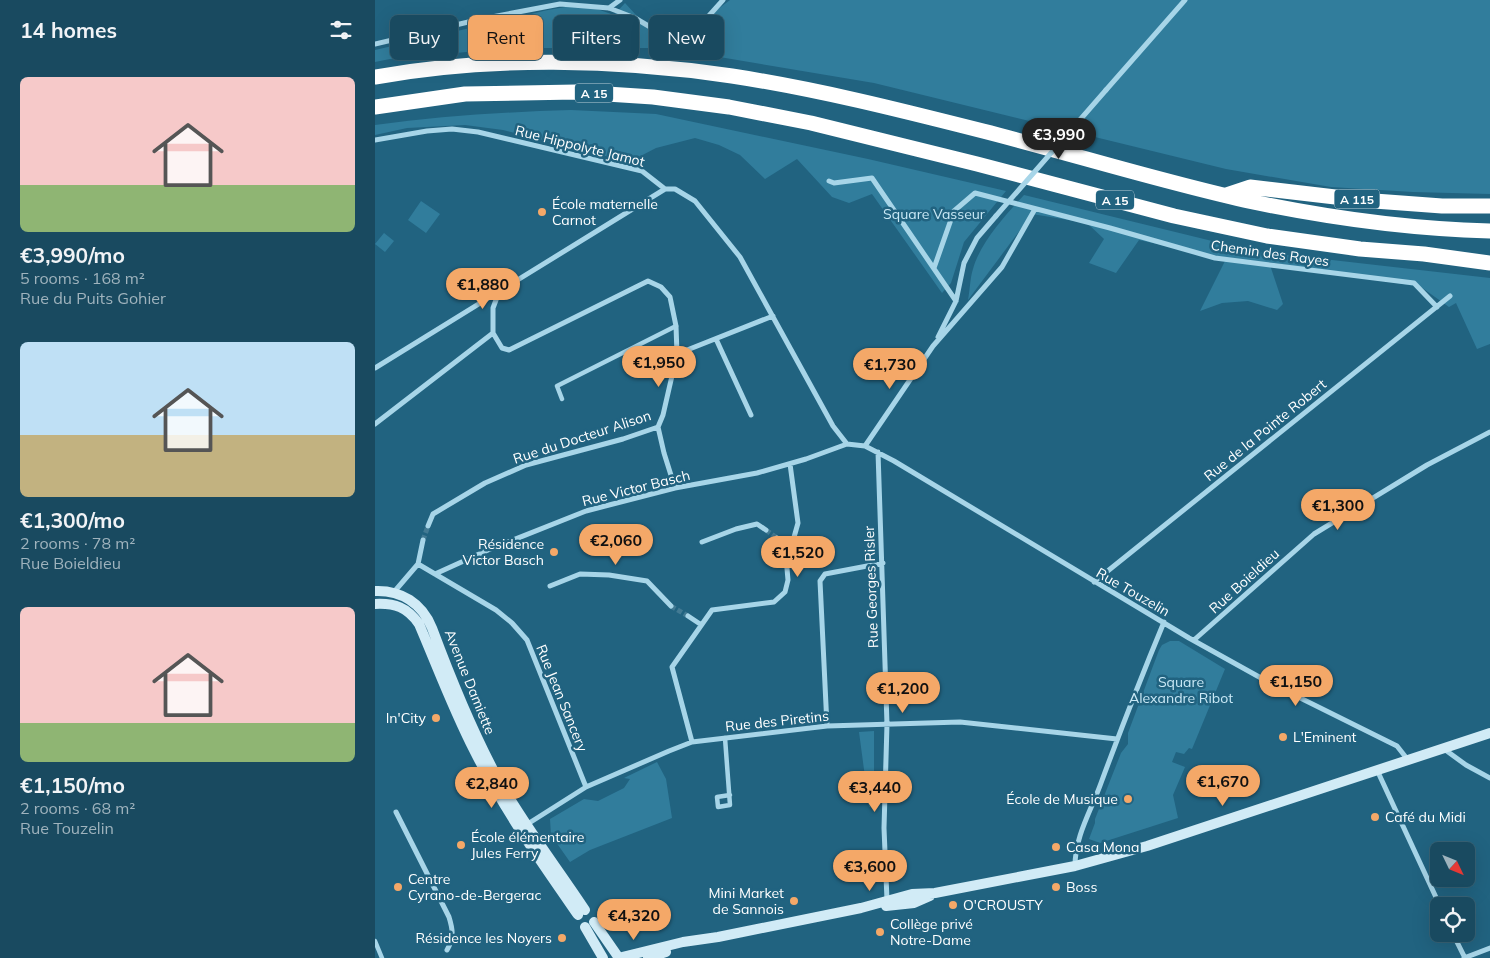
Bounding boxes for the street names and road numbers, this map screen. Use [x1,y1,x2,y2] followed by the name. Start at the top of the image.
[575,84,613,102] road number: A 15
[513,121,647,171] street label: Rue Hippolyte Jamot
[1096,190,1134,210] road number: A 15
[1335,190,1379,208] road number: A 115
[1210,236,1330,270] street label: Chemin des Rayes
[1200,375,1330,485] street label: Rue de la Pointe Robert
[511,406,653,468] street label: Rue du Docteur Alison
[580,466,692,510] street label: Rue Victor Basch
[860,525,882,649] street label: Rue Georges Risler
[1205,545,1283,617] street label: Rue Boieldieu
[1093,564,1173,620] street label: Rue Touzelin
[441,627,499,737] street label: Avenue Damiette
[532,642,592,755] street label: Rue Jean Sancery
[724,707,830,735] street label: Rue des Piretins

